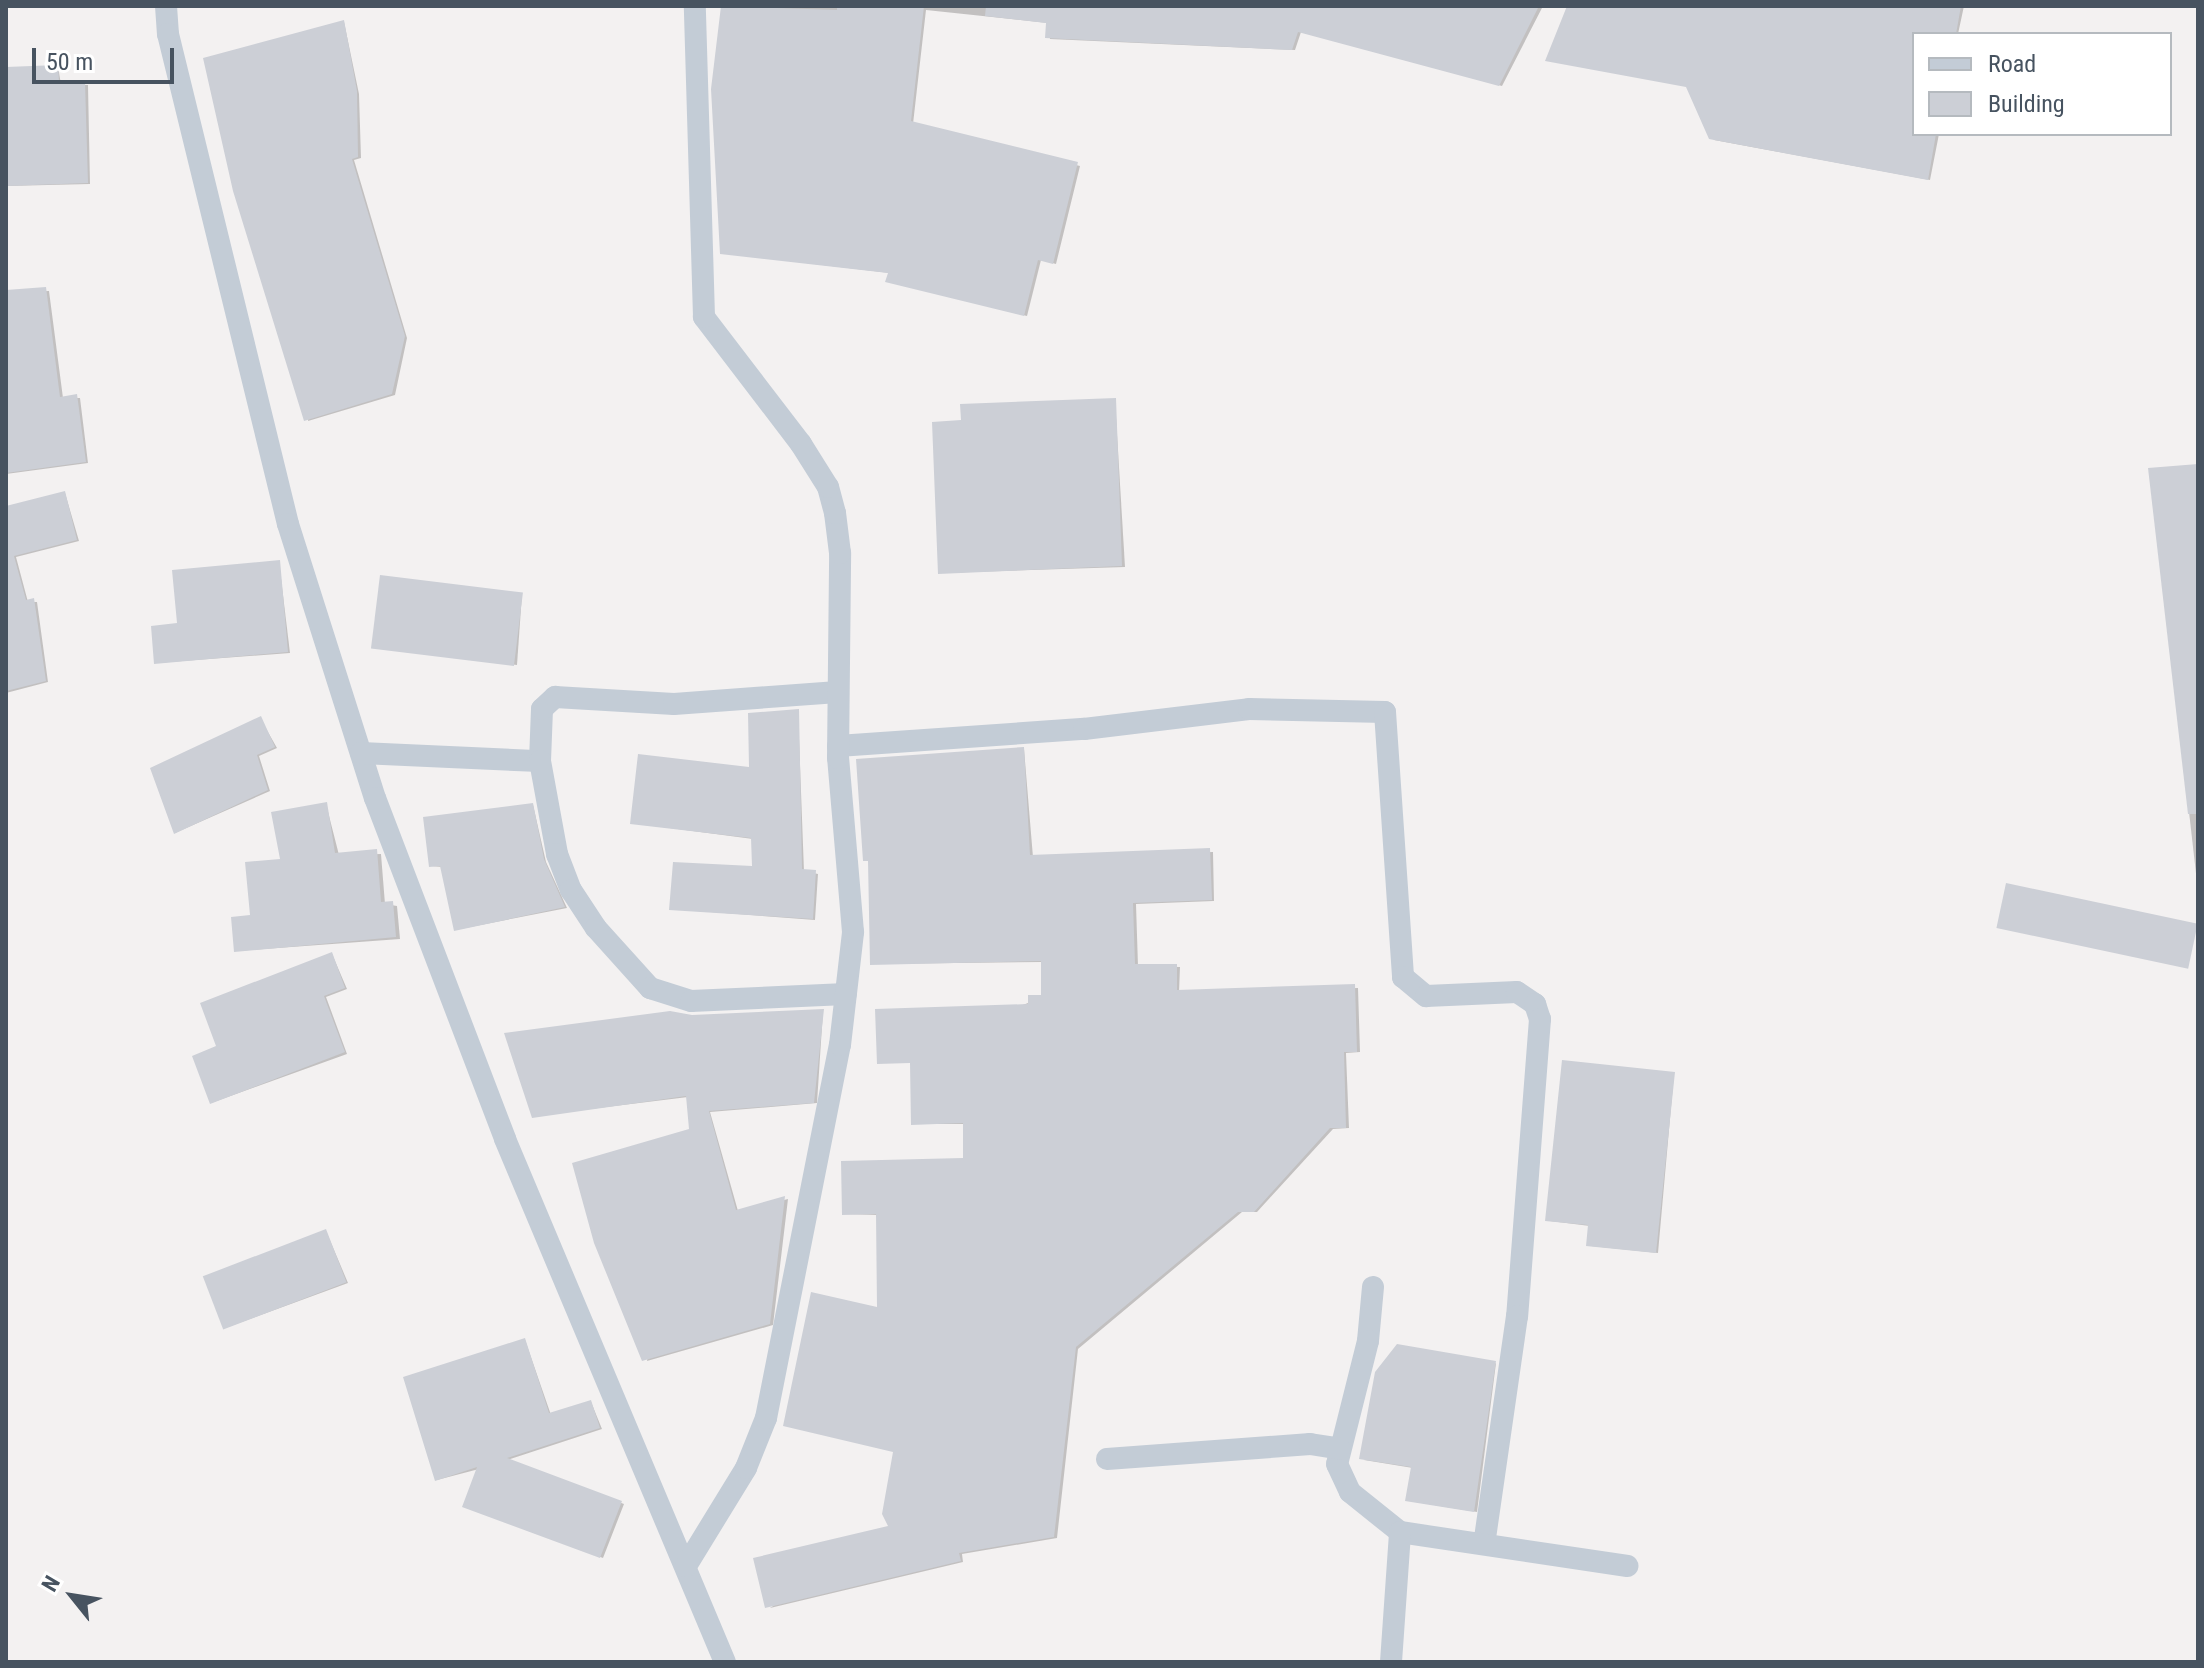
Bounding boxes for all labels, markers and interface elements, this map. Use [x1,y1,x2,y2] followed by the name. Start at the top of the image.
[36,32,178,82] scale bar
[1912,32,2172,136] legend
[46,48,93,76] text: 50 m
[1988,50,2036,78] text: Road
[1988,90,2065,118] text: Building
[32,1556,112,1636] north arrow
[37,1572,65,1596] text: N

